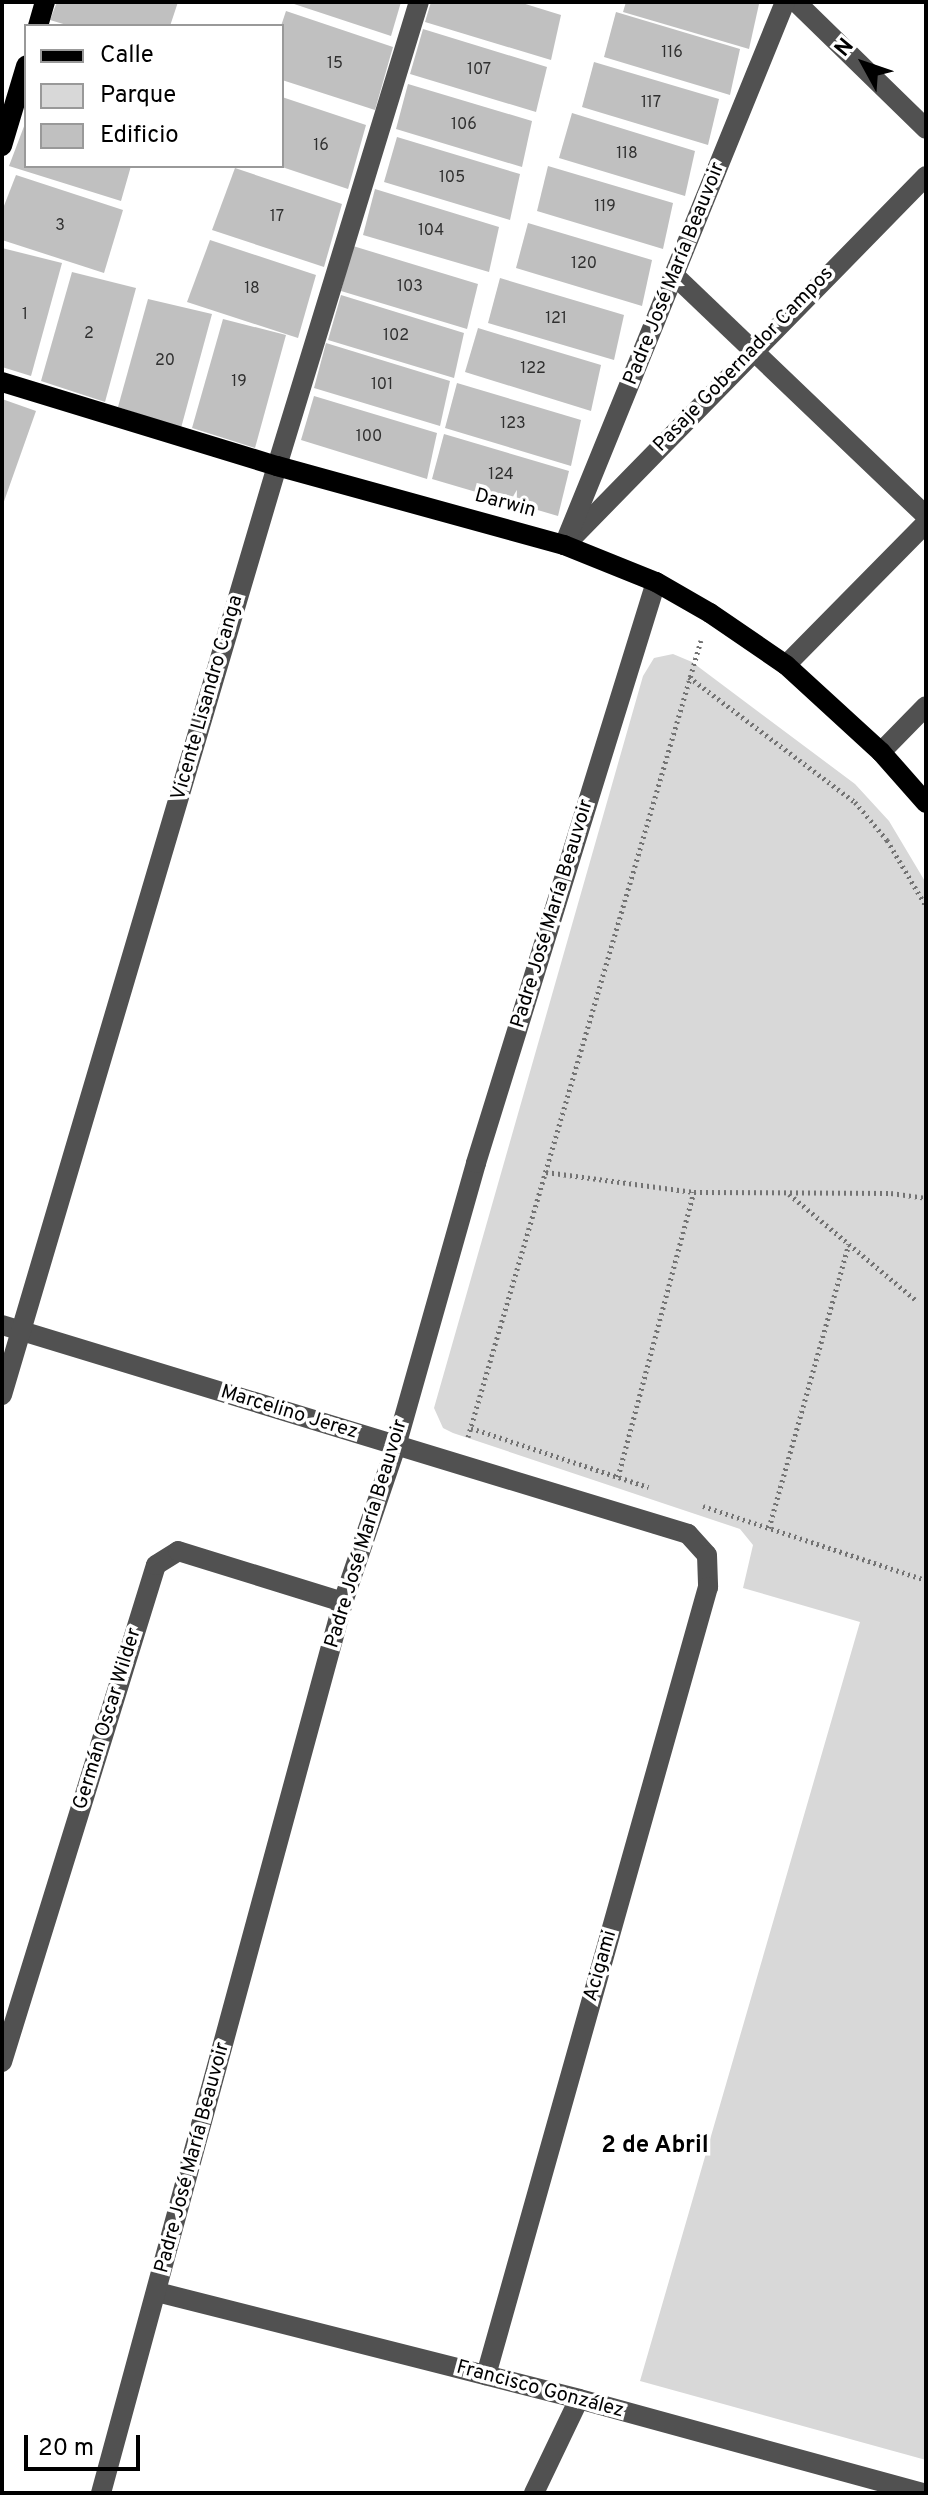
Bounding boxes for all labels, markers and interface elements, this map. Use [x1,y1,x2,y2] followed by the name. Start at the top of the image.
[24,24,284,168] legend
[824,24,904,104] north arrow
[830,34,861,63] text: N
[100,41,154,71] text: Calle
[661,43,683,63] house number: 116
[327,54,343,74] house number: 15
[467,60,491,80] house number: 107
[100,81,176,111] text: Parque
[641,93,661,113] house number: 117
[451,115,477,135] house number: 106
[100,121,179,151] text: Edificio
[313,136,329,156] house number: 16
[616,144,638,164] house number: 118
[619,159,731,389] street label: Padre José María Beauvoir
[439,168,465,188] house number: 105
[594,197,616,217] house number: 119
[270,207,284,227] house number: 17
[55,216,65,236] house number: 3
[418,221,444,241] house number: 104
[571,254,597,274] house number: 120
[649,262,839,458] street label: Pasaje Gobernador Campos
[397,277,423,297] house number: 103
[244,279,260,299] house number: 18
[22,305,28,325] house number: 1
[545,309,567,329] house number: 121
[84,324,94,344] house number: 2
[383,326,409,346] house number: 102
[155,351,175,371] house number: 20
[520,359,546,379] house number: 122
[231,372,247,392] house number: 19
[371,375,393,395] house number: 101
[500,414,526,434] house number: 123
[356,427,382,447] house number: 100
[488,465,514,485] house number: 124
[472,484,538,524] street label: Darwin
[167,593,249,803] street label: Vicente Lisandro Canga
[507,797,599,1031] street label: Padre José María Beauvoir
[218,1381,360,1445] street label: Marcelino Jerez
[321,1417,413,1651] street label: Padre José María Beauvoir
[69,1625,147,1813] street label: Germán Oscar Wilder
[579,1928,623,2004] street label: Acigami
[151,2040,235,2276] street label: Padre José María Beauvoir
[601,2133,709,2161] district label: 2 de Abril
[454,2356,626,2424] street label: Francisco González
[28,2419,144,2469] scale bar
[38,2434,94,2464] text: 20 m

